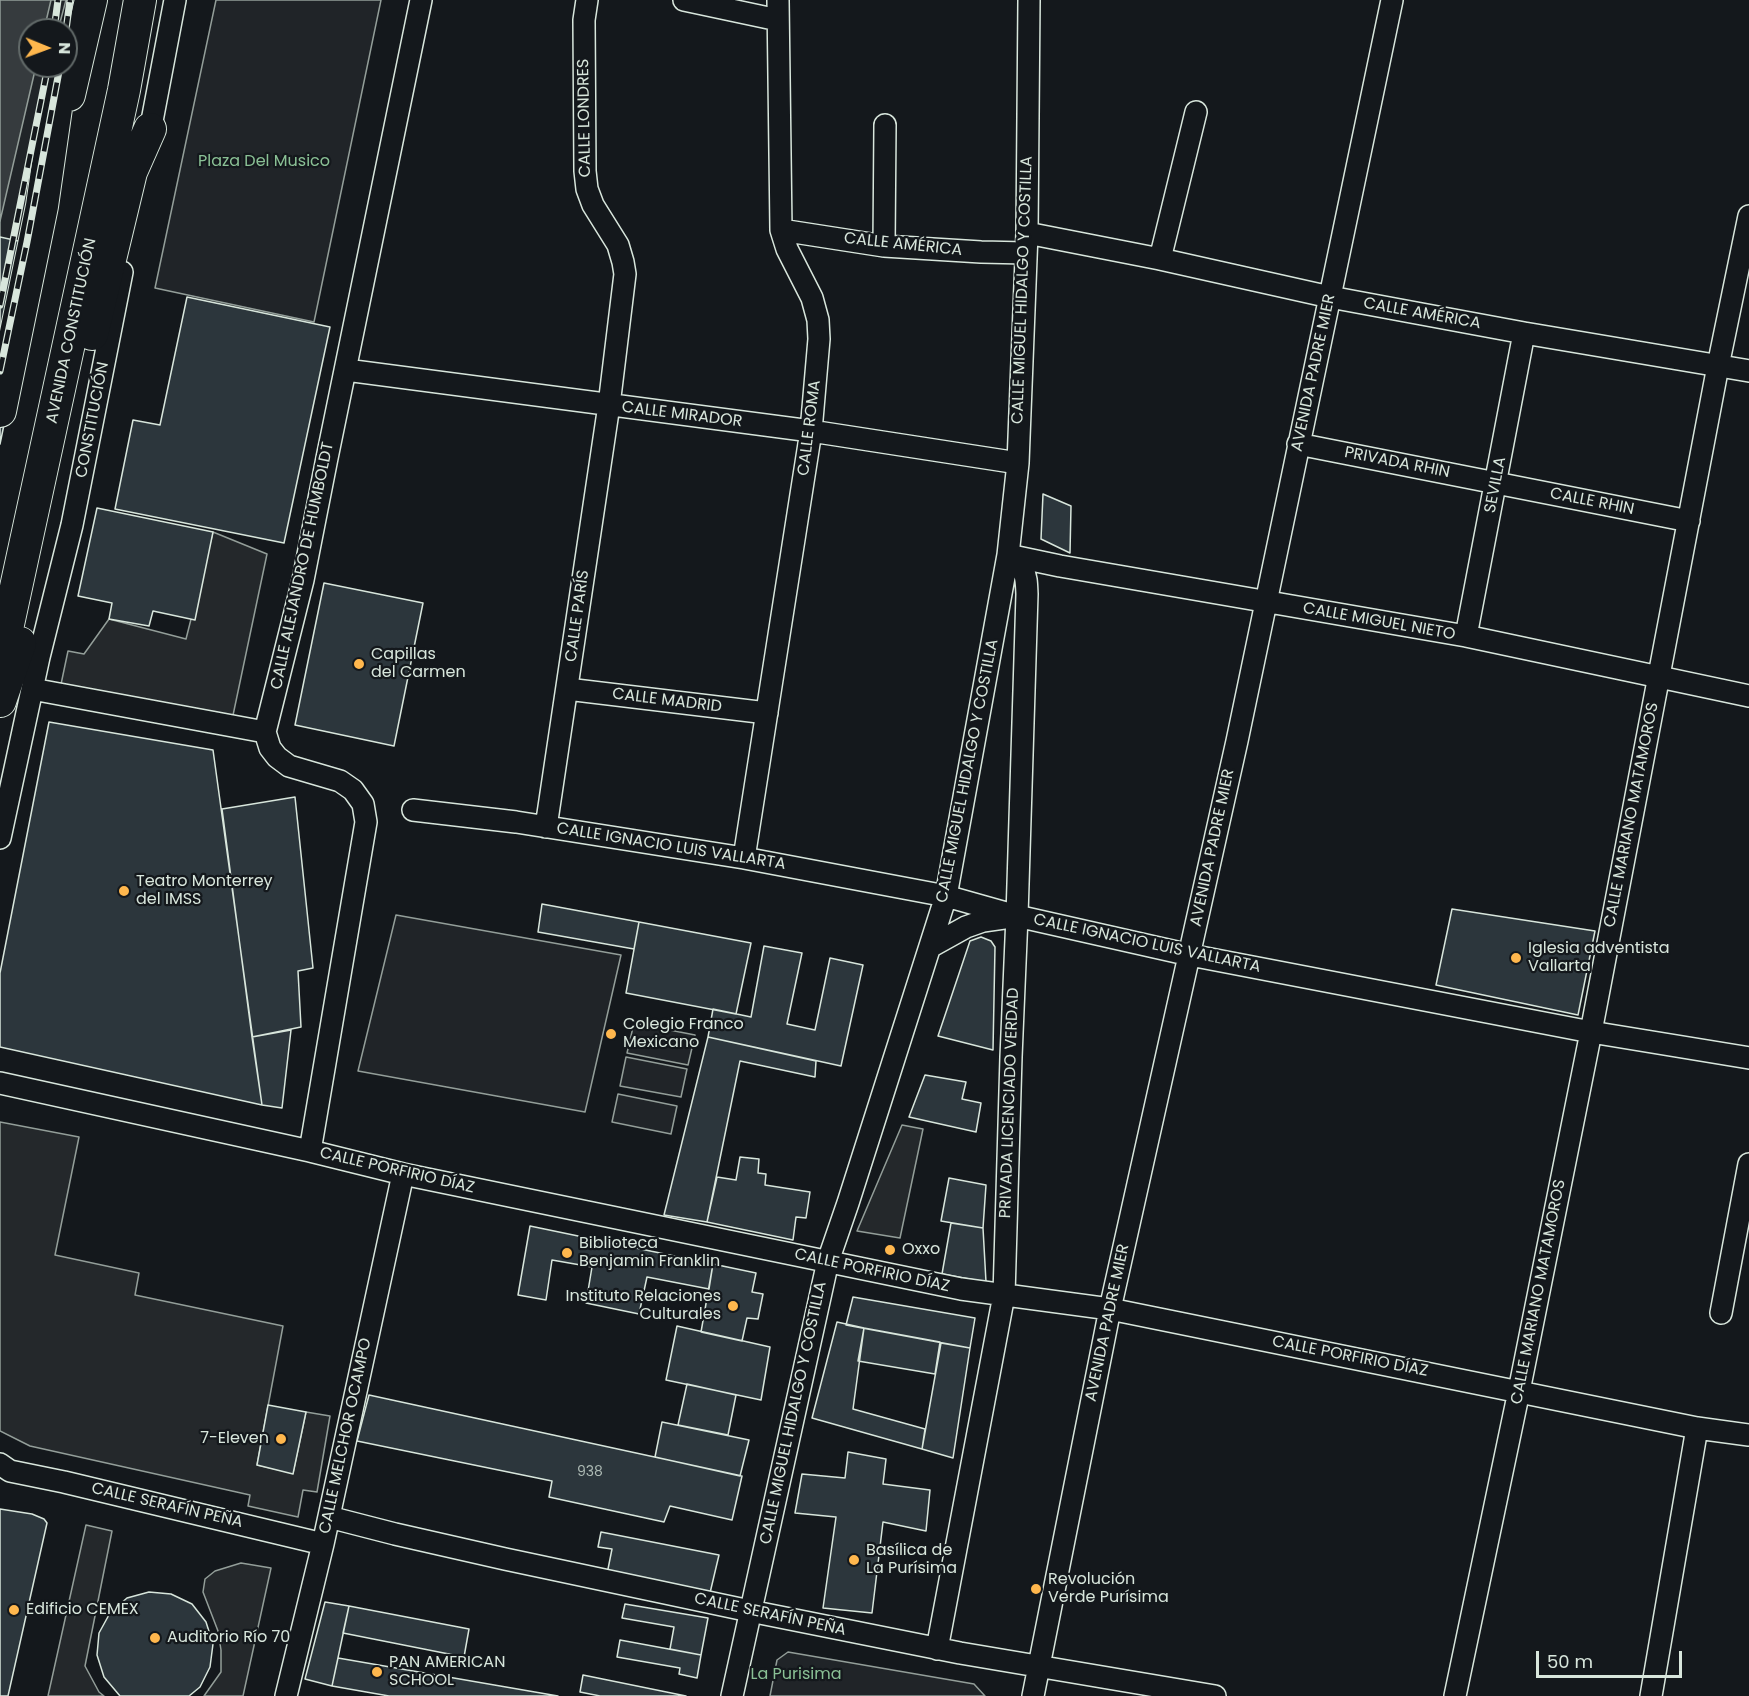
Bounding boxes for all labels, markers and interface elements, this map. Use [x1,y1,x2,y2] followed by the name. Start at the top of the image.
[18,18,78,78] north arrow
[53,42,76,55] text: N
[574,58,596,178] street label: CALLE LONDRES
[198,152,330,172] park label: Plaza Del Musico
[1009,156,1037,424] street label: CALLE MIGUEL HIDALGO Y COSTILLA
[843,229,963,261] street label: CALLE AMÉRICA
[43,237,101,425] street label: AVENIDA CONSTITUCIÓN
[1288,292,1340,454] street label: AVENIDA PADRE MIER
[1362,294,1482,334] street label: CALLE AMÉRICA
[72,360,114,480] street label: CONSTITUCIÓN
[795,379,825,477] street label: CALLE ROMA
[621,398,743,432] street label: CALLE MIRADOR
[267,441,339,691] street label: CALLE ALEJANDRO DE HUMBOLDT
[1343,443,1451,483] street label: PRIVADA RHIN
[1481,455,1511,515] street label: SEVILLA
[1548,484,1636,520] street label: CALLE RHIN
[562,569,594,663] street label: CALLE PARÍS
[1301,599,1457,645] street label: CALLE MIGUEL NIETO
[933,638,1003,904] street label: CALLE MIGUEL HIDALGO Y COSTILLA
[371,645,466,683] place label: Capillas del Carmen
[352,657,366,671] marker: Capillas del Carmen
[611,685,723,717] street label: CALLE MADRID
[1601,701,1663,929] street label: CALLE MARIANO MATAMOROS
[1187,767,1239,929] street label: AVENIDA PADRE MIER
[555,819,787,875] street label: CALLE IGNACIO LUIS VALLARTA
[136,872,273,910] place label: Teatro Monterrey del IMSS
[117,884,131,898] marker: Teatro Monterrey del IMSS
[1032,911,1262,977] street label: CALLE IGNACIO LUIS VALLARTA
[1528,939,1670,977] place label: Iglesia adventista Vallarta
[1509,951,1523,965] marker: Iglesia adventista Vallarta
[996,987,1024,1219] street label: PRIVADA LICENCIADO VERDAD
[623,1015,744,1053] place label: Colegio Franco Mexicano
[604,1027,618,1041] marker: Colegio Franco Mexicano
[318,1144,476,1198] street label: CALLE PORFIRIO DÍAZ
[1508,1178,1570,1406] street label: CALLE MARIANO MATAMOROS
[579,1234,720,1272] place label: Biblioteca Benjamin Franklin
[902,1240,940,1260] place label: Oxxo
[1082,1242,1134,1404] street label: AVENIDA PADRE MIER
[883,1243,897,1257] marker: Oxxo
[793,1245,951,1297] street label: CALLE PORFIRIO DÍAZ
[560,1246,574,1260] marker: Biblioteca Benjamin Franklin
[757,1280,831,1546] street label: CALLE MIGUEL HIDALGO Y COSTILLA
[566,1287,721,1325] place label: Instituto Relaciones Culturales
[726,1299,740,1313] marker: Instituto Relaciones Culturales
[1271,1332,1429,1382] street label: CALLE PORFIRIO DÍAZ
[316,1336,376,1536] street label: CALLE MELCHOR OCAMPO
[200,1429,269,1449] place label: 7-Eleven
[274,1432,288,1446] marker: 7-Eleven
[577,1464,603,1480] house number: 938
[90,1479,244,1533] street label: CALLE SERAFÍN PEÑA
[866,1541,957,1579] place label: Basílica de La Purísima
[847,1553,861,1567] marker: Basílica de La Purísima
[1048,1570,1169,1608] place label: Revolución Verde Purísima
[1029,1582,1043,1596] marker: Revolución Verde Purísima
[692,1590,848,1640] street label: CALLE SERAFÍN PEÑA
[26,1600,139,1620] place label: Edificio CEMEX
[7,1603,21,1617] marker: Edificio CEMEX
[167,1628,290,1648] place label: Auditorio Río 70
[148,1631,162,1645] marker: Auditorio Río 70
[1539,1639,1684,1677] scale bar
[1547,1649,1593,1674] text: 50 m
[389,1653,505,1691] place label: PAN AMERICAN SCHOOL
[370,1665,384,1679] marker: PAN AMERICAN SCHOOL
[751,1665,841,1685] park label: La Purisima

